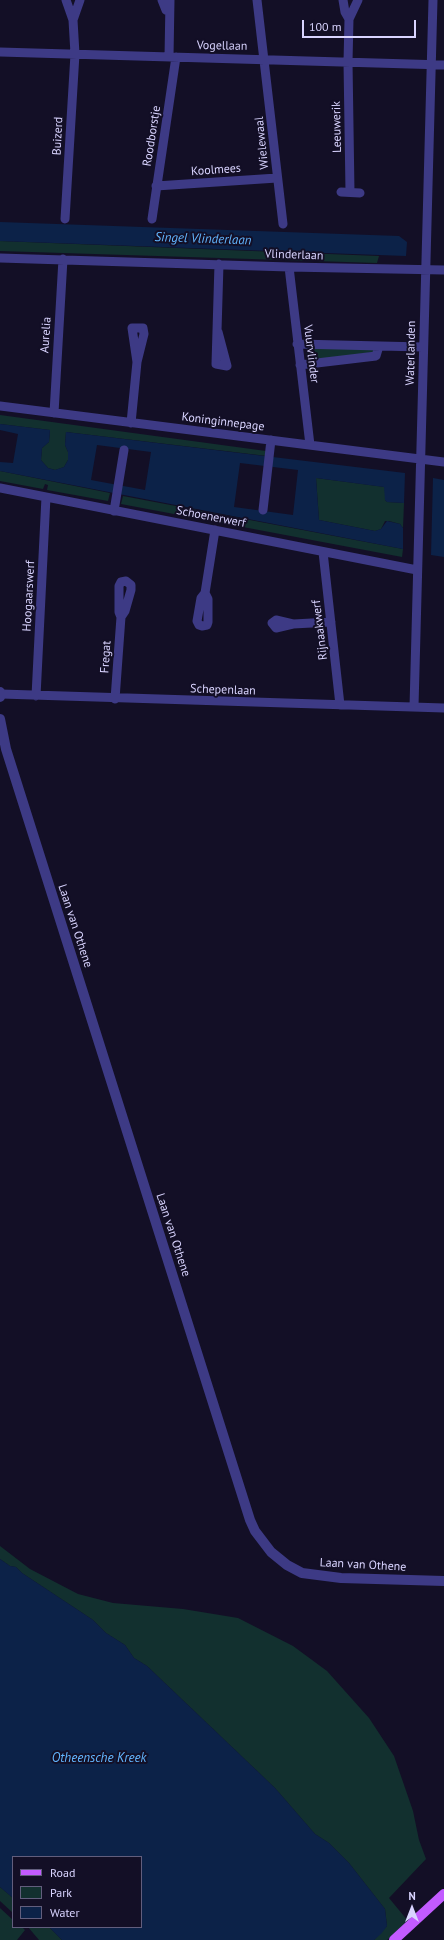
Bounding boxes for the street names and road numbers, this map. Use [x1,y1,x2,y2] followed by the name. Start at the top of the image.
[197,38,247,54] street label: Vogellaan
[329,101,345,153] street label: Leeuwerik
[140,105,164,167] street label: Roodborstje
[50,116,66,156] street label: Buizerd
[252,116,272,170] street label: Wielewaal
[191,161,241,179] street label: Koolmees
[264,247,324,263] street label: Vlinderlaan
[38,316,54,354] street label: Aurelia
[403,321,419,385] street label: Waterlanden
[300,324,322,384] street label: Vuurvlinder
[181,410,265,434] street label: Koninginnepage
[175,503,247,531] street label: Schoenerwerf
[20,560,38,632] street label: Hoogaarswerf
[309,599,331,661] street label: Rijnaakwerf
[98,640,114,674] street label: Fregat
[190,682,256,698] street label: Schepenlaan
[55,883,95,969] street label: Laan van Othene
[153,1192,193,1278] street label: Laan van Othene
[319,1556,407,1574] street label: Laan van Othene

